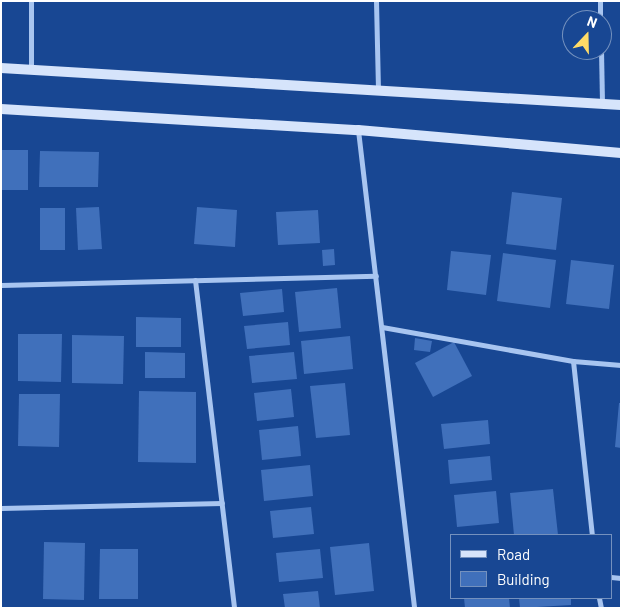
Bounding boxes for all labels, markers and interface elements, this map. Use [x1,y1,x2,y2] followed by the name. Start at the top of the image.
[562,10,612,60] north arrow
[585,12,600,31] text: N
[450,534,612,599] legend
[497,545,530,563] text: Road
[497,570,550,588] text: Building

